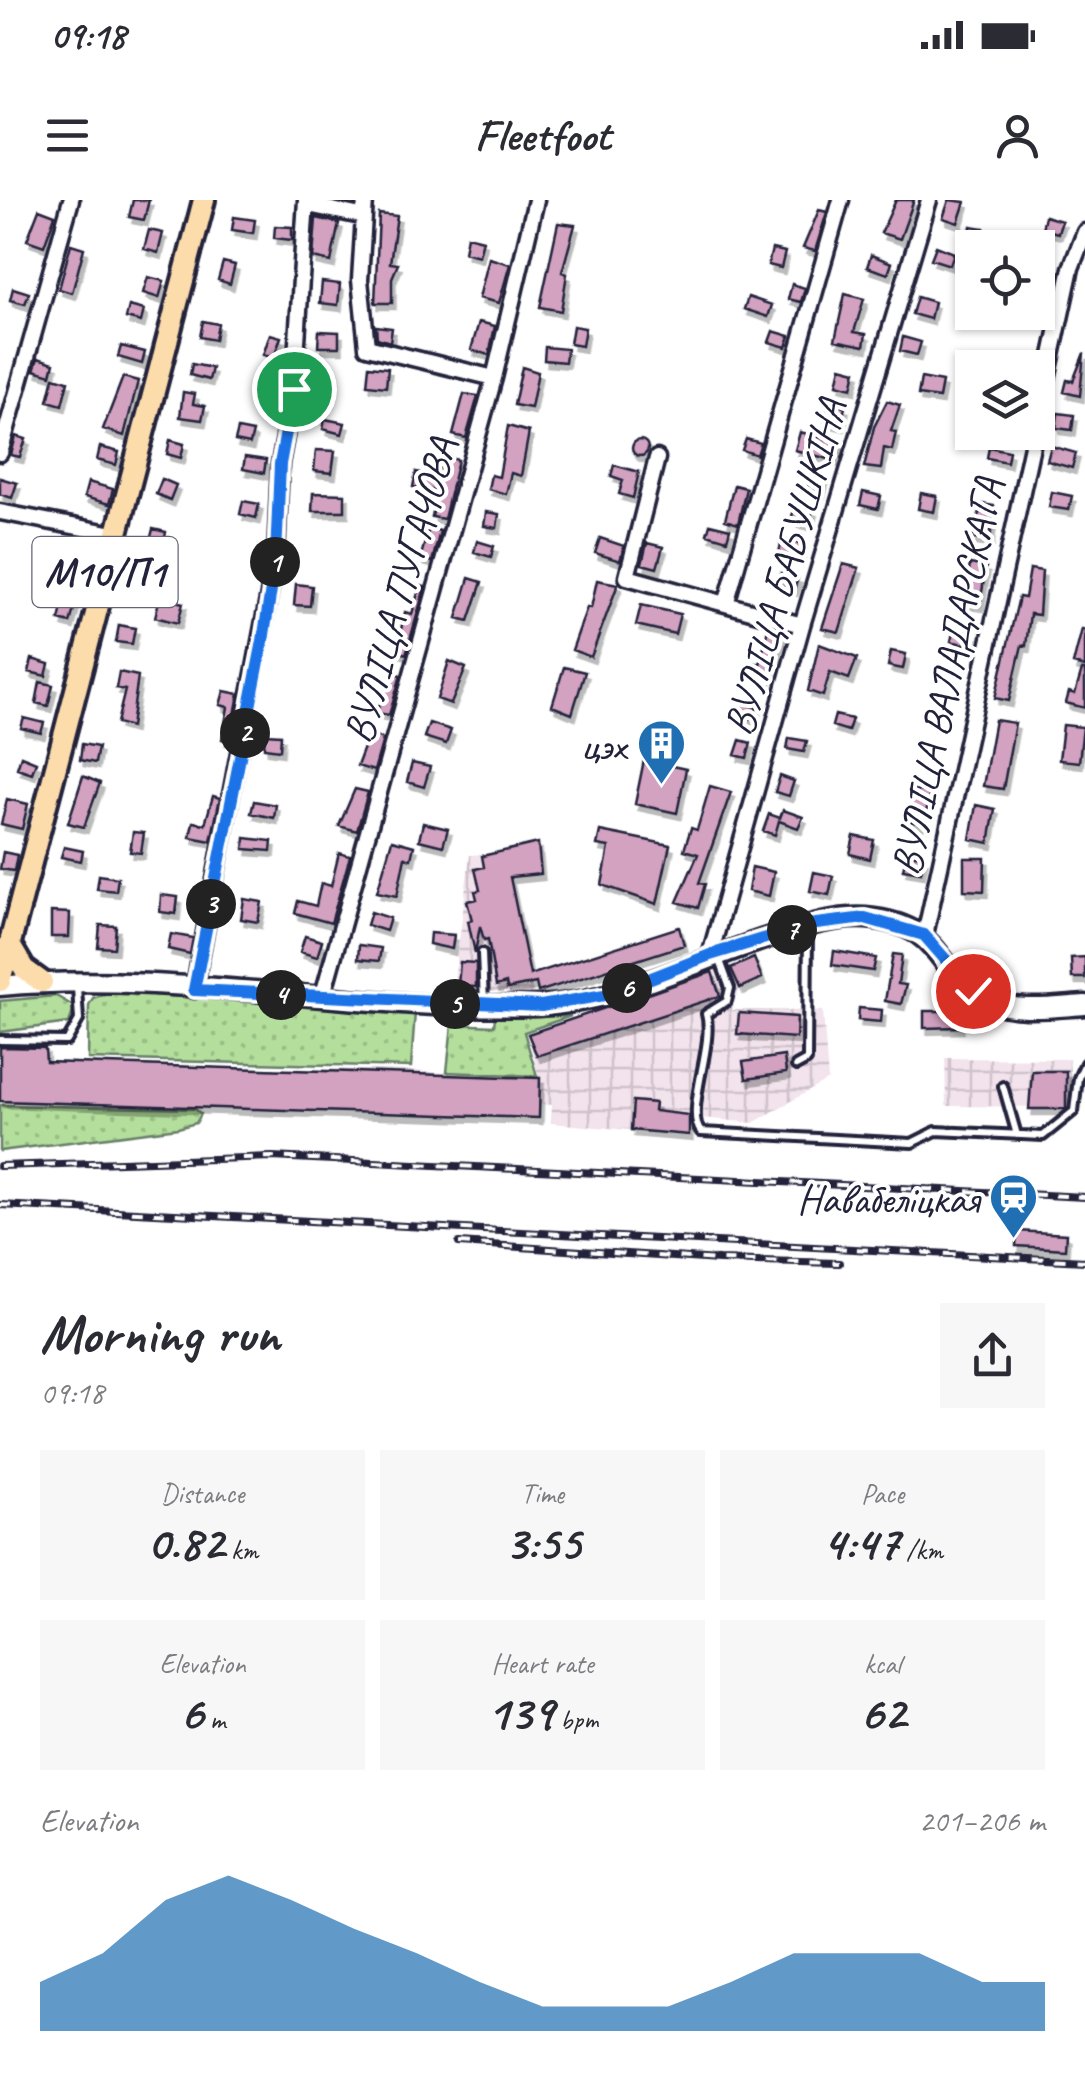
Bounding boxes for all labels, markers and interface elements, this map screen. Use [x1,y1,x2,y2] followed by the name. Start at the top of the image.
[50,12,125,59] text: 09:18
[475,107,610,164] text: Fleetfoot
[40,108,95,163] icon: menu
[990,108,1045,163] icon: person
[955,230,1055,450] map controls
[955,230,1055,330] button: locate
[252,347,337,432] pin
[955,350,1055,450] button: layers
[267,362,322,417] icon: arrive
[712,392,859,741] street label: ВУЛІЦА БАБУШКІНА
[332,431,470,749] street label: ВУЛІЦА ПУГАЧОВА
[879,472,1016,880] street label: ВУЛІЦА ВАЛАДАРСКАГА
[32,537,178,607] road number: М10/П1
[250,537,300,587] pin: 1
[269,544,281,579] text: 1
[220,708,270,758] pin: 2
[239,715,251,750] text: 2
[635,718,687,786] building icon: цэх
[581,719,630,772] place label: цэх
[186,879,236,929] pin: 3
[205,886,217,921] text: 3
[767,905,817,955] pin: 7
[786,912,798,947] text: 7
[931,949,1016,1034] pin
[602,963,652,1013] pin: 6
[946,964,1001,1019] icon: check
[256,970,306,1020] pin: 4
[620,970,634,1005] text: 6
[275,977,287,1012] text: 4
[430,979,480,1029] pin: 5
[449,986,461,1021] text: 5
[988,1172,1040,1240] station icon: Навабеліцкая
[797,1173,982,1226] place label: Навабеліцкая
[40,1299,280,1369] text: Morning run
[940,1303,1045,1408] button: share
[40,1372,104,1413] text: 09:18
[161,1476,244,1511] text: Distance
[521,1476,564,1511] text: Time
[861,1476,904,1511] text: Pace
[147,1511,224,1574] text: 0.82
[505,1511,580,1574] text: 3:55
[822,1511,899,1574] text: 4:47
[224,1532,258,1567] text: km
[899,1532,943,1567] text: /km
[159,1646,246,1681] text: Elevation
[491,1646,594,1681] text: Heart rate
[864,1646,901,1681] text: kcal
[179,1681,203,1744] text: 6
[486,1681,553,1744] text: 139
[859,1681,906,1744] text: 62
[203,1702,226,1737] text: m
[553,1702,599,1737] text: bpm
[40,1800,138,1841] text: Elevation
[919,1800,1045,1841] text: 201–206 m

